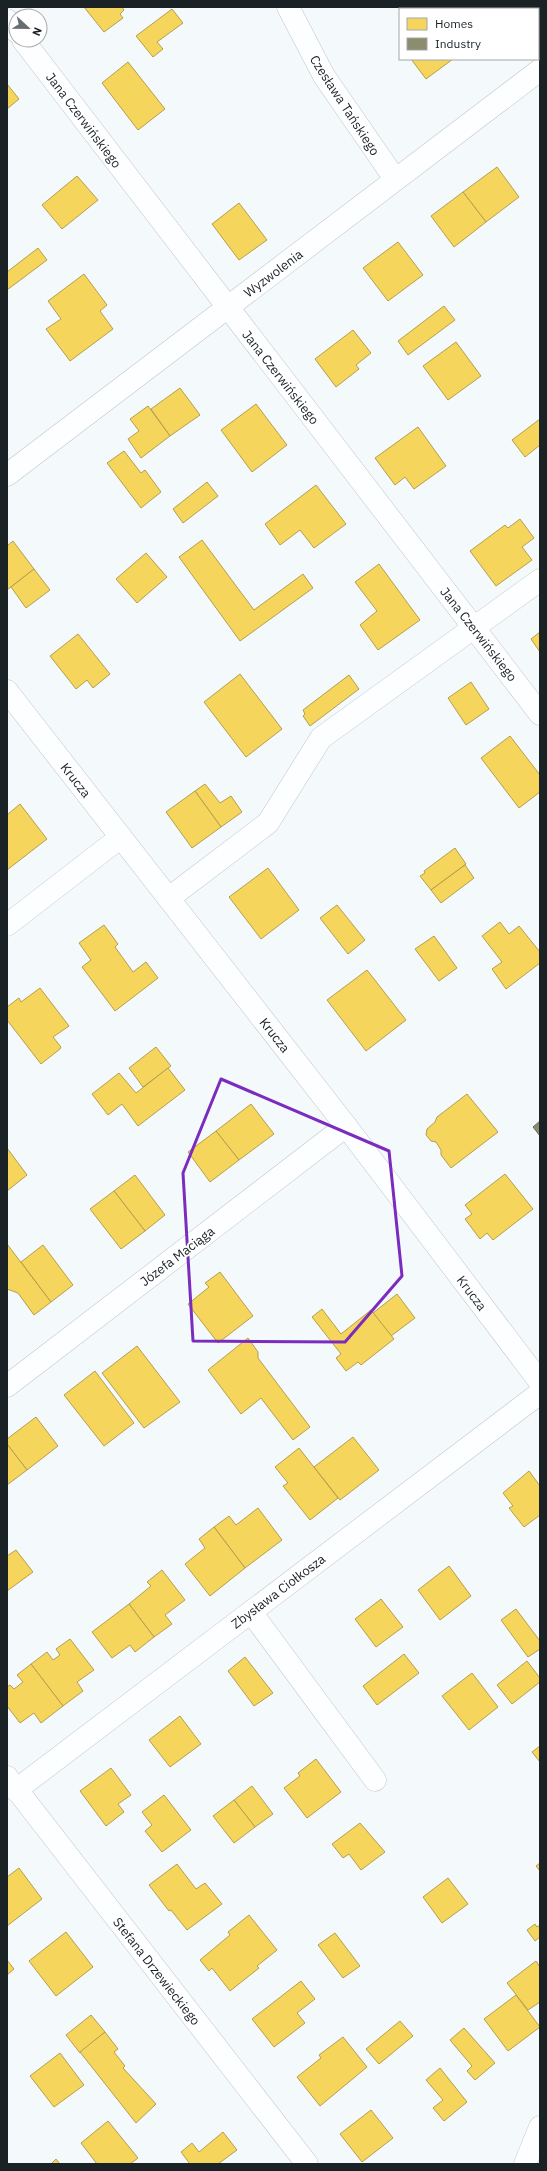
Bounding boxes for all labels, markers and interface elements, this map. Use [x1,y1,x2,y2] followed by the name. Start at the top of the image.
[8,8,48,48] north arrow
[399,8,539,60] legend
[435,16,473,31] text: Homes
[29,25,45,38] text: N
[435,36,481,51] text: Industry
[306,52,383,159] street label: Czesława Tańskiego
[42,69,125,171] street label: Jana Czerwińskiego
[240,246,306,301] street label: Wyzwolenia
[238,327,323,428] street label: Jana Czerwińskiego
[436,584,521,685] street label: Jana Czerwińskiego
[57,759,95,801] street label: Krucza
[256,1014,294,1056] street label: Krucza
[137,1223,218,1290] street label: Józefa Maciąga
[453,1272,490,1314] street label: Krucza
[228,1550,329,1632] street label: Zbysława Ciołkosza
[109,1914,204,2029] street label: Stefana Drzewieckiego

